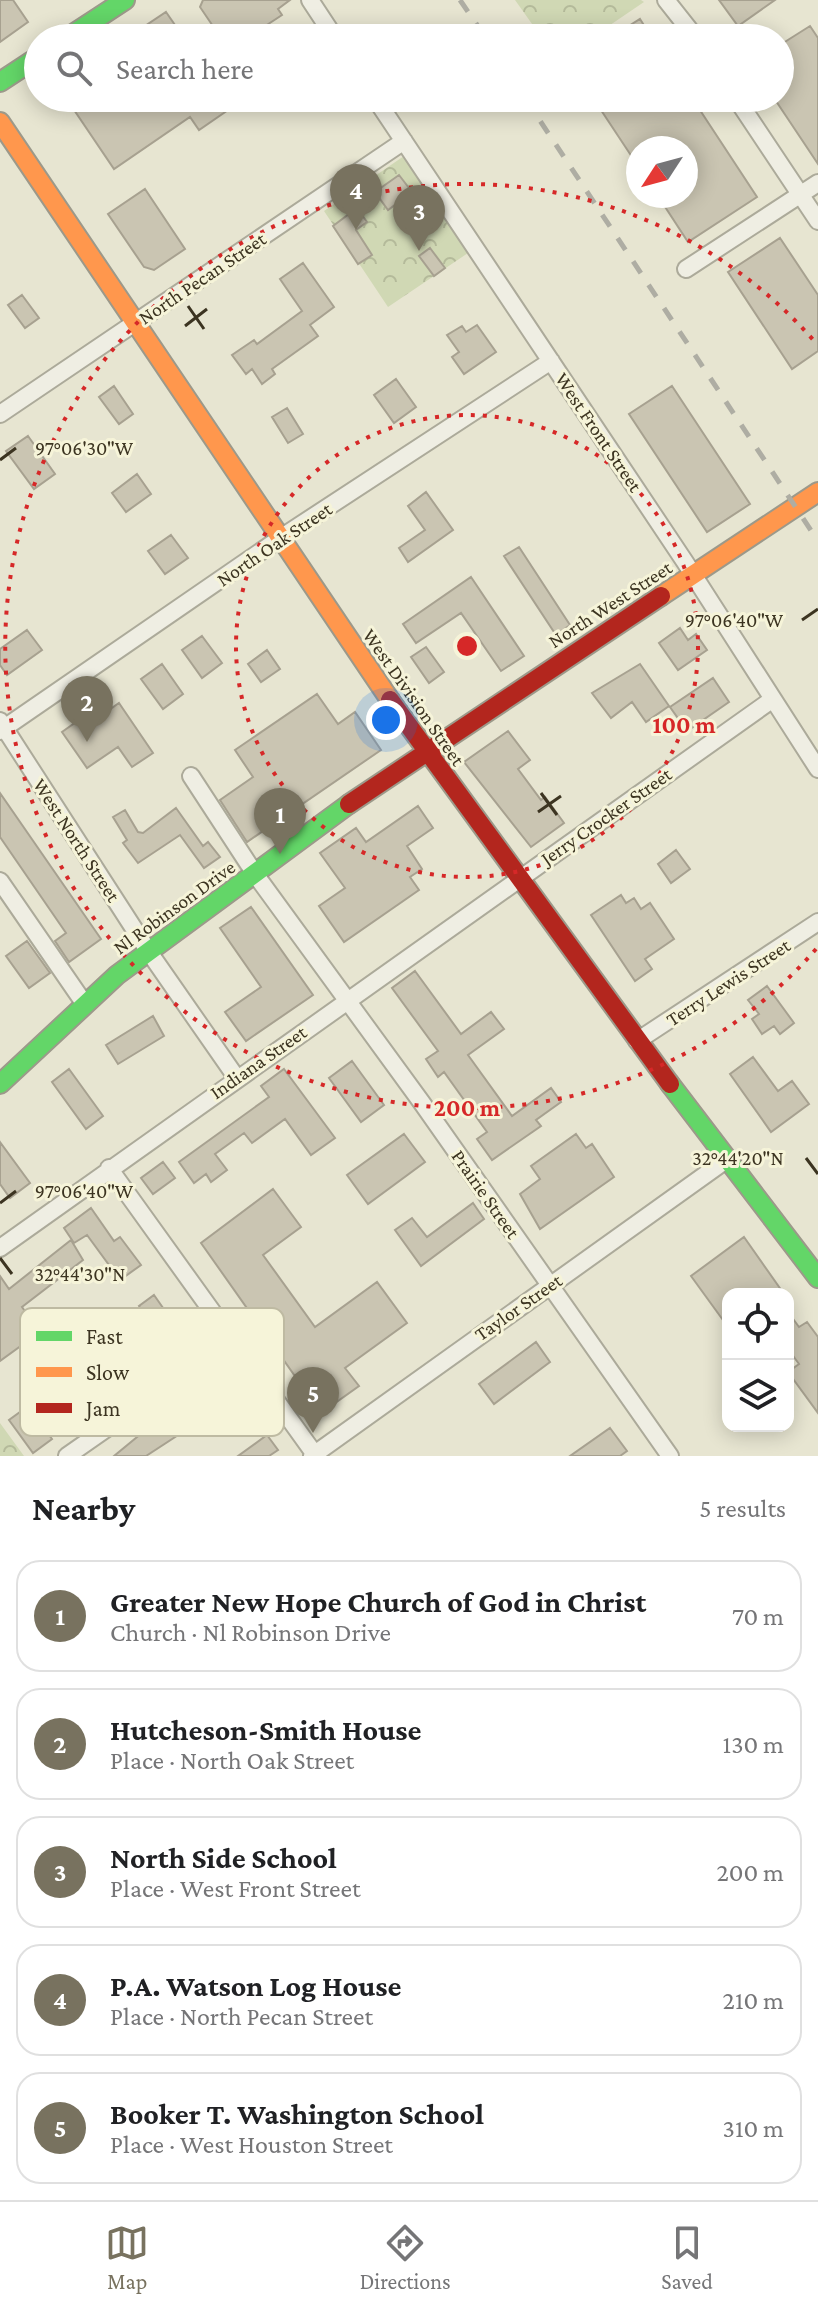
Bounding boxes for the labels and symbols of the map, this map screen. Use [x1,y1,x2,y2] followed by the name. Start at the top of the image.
[626,136,698,208] north arrow
[330,164,382,230] pin: 4
[393,185,445,251] pin: 3
[134,227,270,329] street label: North Pecan Street
[551,368,647,496] street label: West Front Street
[35,437,134,459] text: 97°06'30"W
[212,497,336,591] street label: North Oak Street
[544,556,676,652] street label: North West Street
[685,609,784,631] text: 97°06'40"W
[359,624,470,770] street label: West Division Street
[453,632,481,660] centre of rings
[61,676,113,742] pin: 2
[366,700,406,740] your location
[652,711,716,738] text: 100 m
[535,762,676,871] street label: Jerry Crocker Street
[29,774,125,906] street label: West North Street
[254,788,306,854] pin: 1
[109,855,239,958] street label: Nl Robinson Drive
[662,934,795,1031] street label: Terry Lewis Street
[206,1021,311,1103] street label: Indiana Street
[434,1094,501,1121] text: 200 m
[447,1146,525,1243] street label: Prairie Street
[692,1147,784,1169] text: 32°44'20"N
[35,1180,134,1202] text: 97°06'40"W
[35,1263,125,1285] text: 32°44'30"N
[470,1269,567,1346] street label: Taylor Street
[20,1308,284,1436] legend
[86,1324,123,1349] text: Fast
[86,1360,130,1385] text: Slow
[287,1367,339,1433] pin: 5
[84,1396,121,1421] text: Jam

